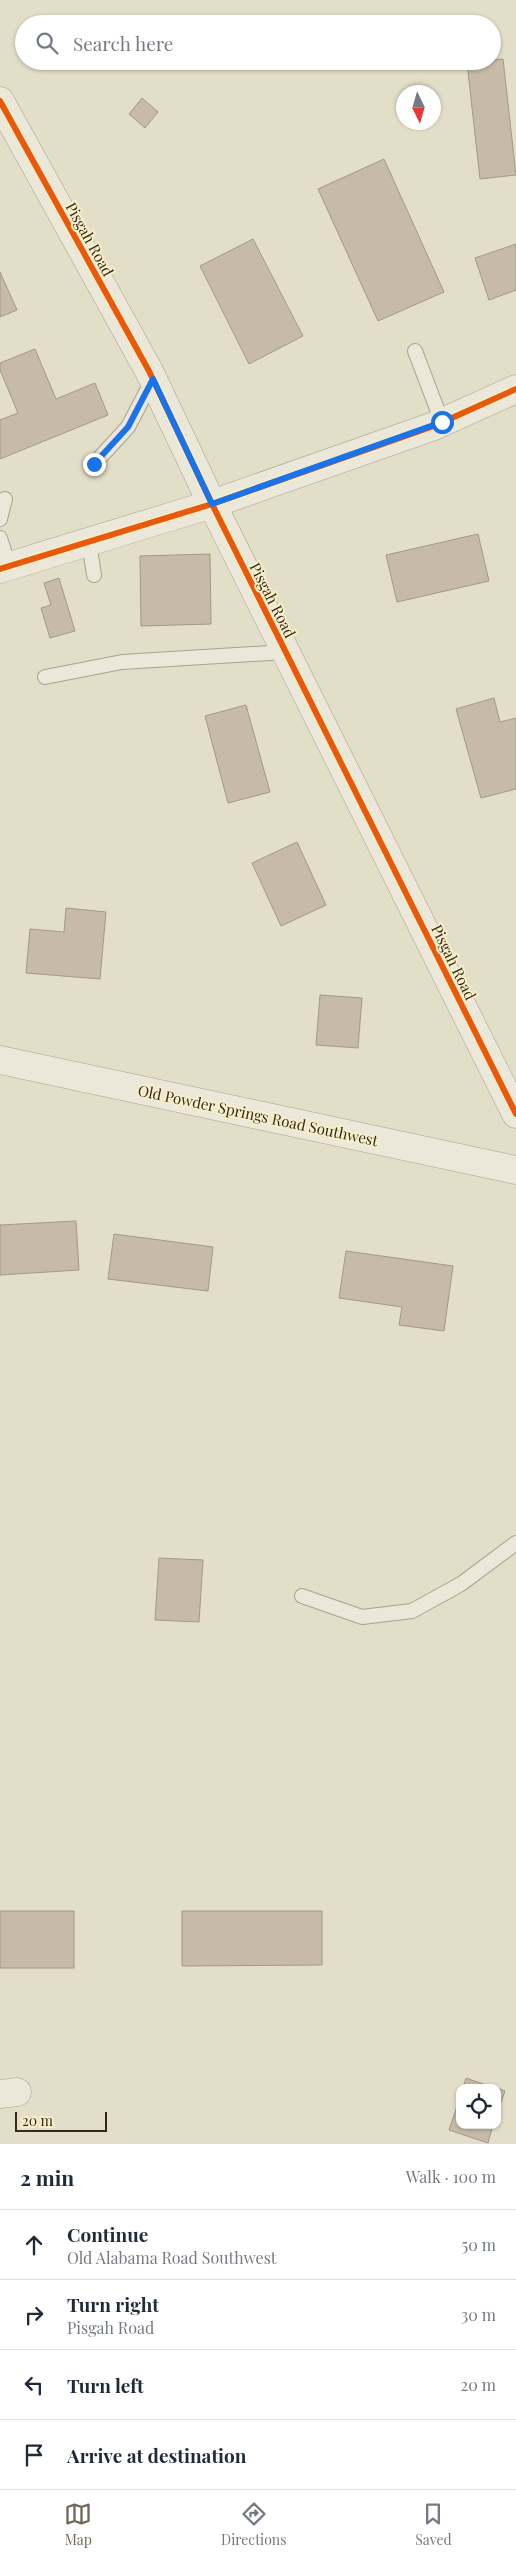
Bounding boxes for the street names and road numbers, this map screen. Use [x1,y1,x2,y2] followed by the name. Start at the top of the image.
[61,198,119,280] street label: Pisgah Road
[246,559,301,641] street label: Pisgah Road
[427,921,481,1003] street label: Pisgah Road
[136,1080,381,1150] street label: Old Powder Springs Road Southwest

